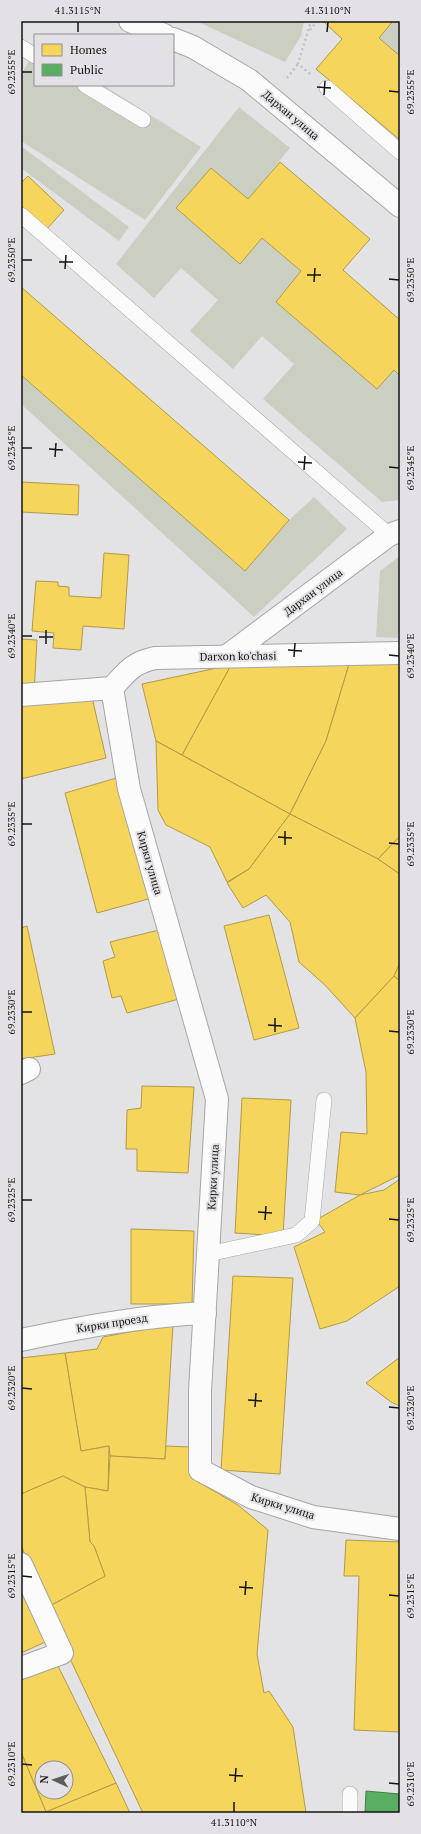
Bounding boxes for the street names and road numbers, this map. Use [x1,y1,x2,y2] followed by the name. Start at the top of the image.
[260,87,323,143] street label: Дархан улица
[281,565,346,619] street label: Дархан улица
[199,648,277,664] street label: Darxon ko'chasi
[134,829,166,897] street label: Кирки улица
[204,1143,222,1210] street label: Кирки улица
[76,1310,148,1336] street label: Кирки проезд
[250,1490,317,1522] street label: Кирки улица

